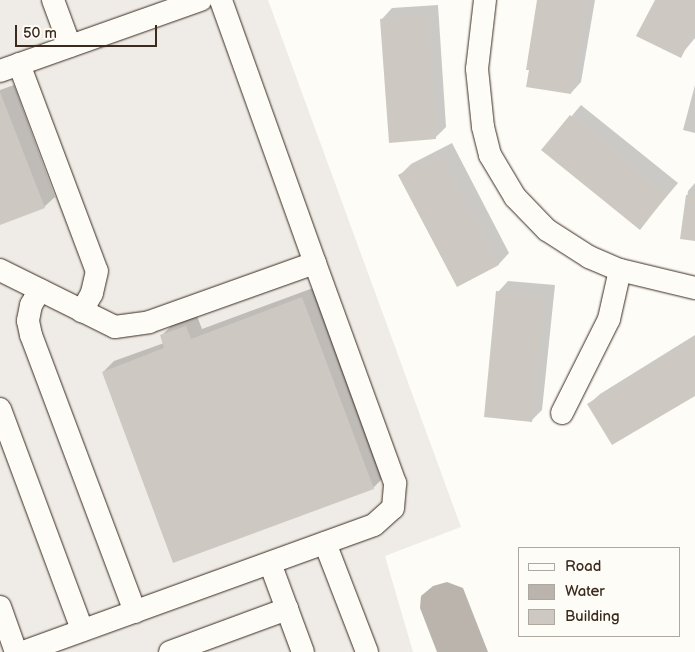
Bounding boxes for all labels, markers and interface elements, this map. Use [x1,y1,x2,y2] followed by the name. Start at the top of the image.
[18,15,160,47] scale bar
[23,24,57,43] text: 50 m
[518,547,680,637] legend
[565,557,601,576] text: Road
[565,582,605,601] text: Water
[565,607,620,626] text: Building

